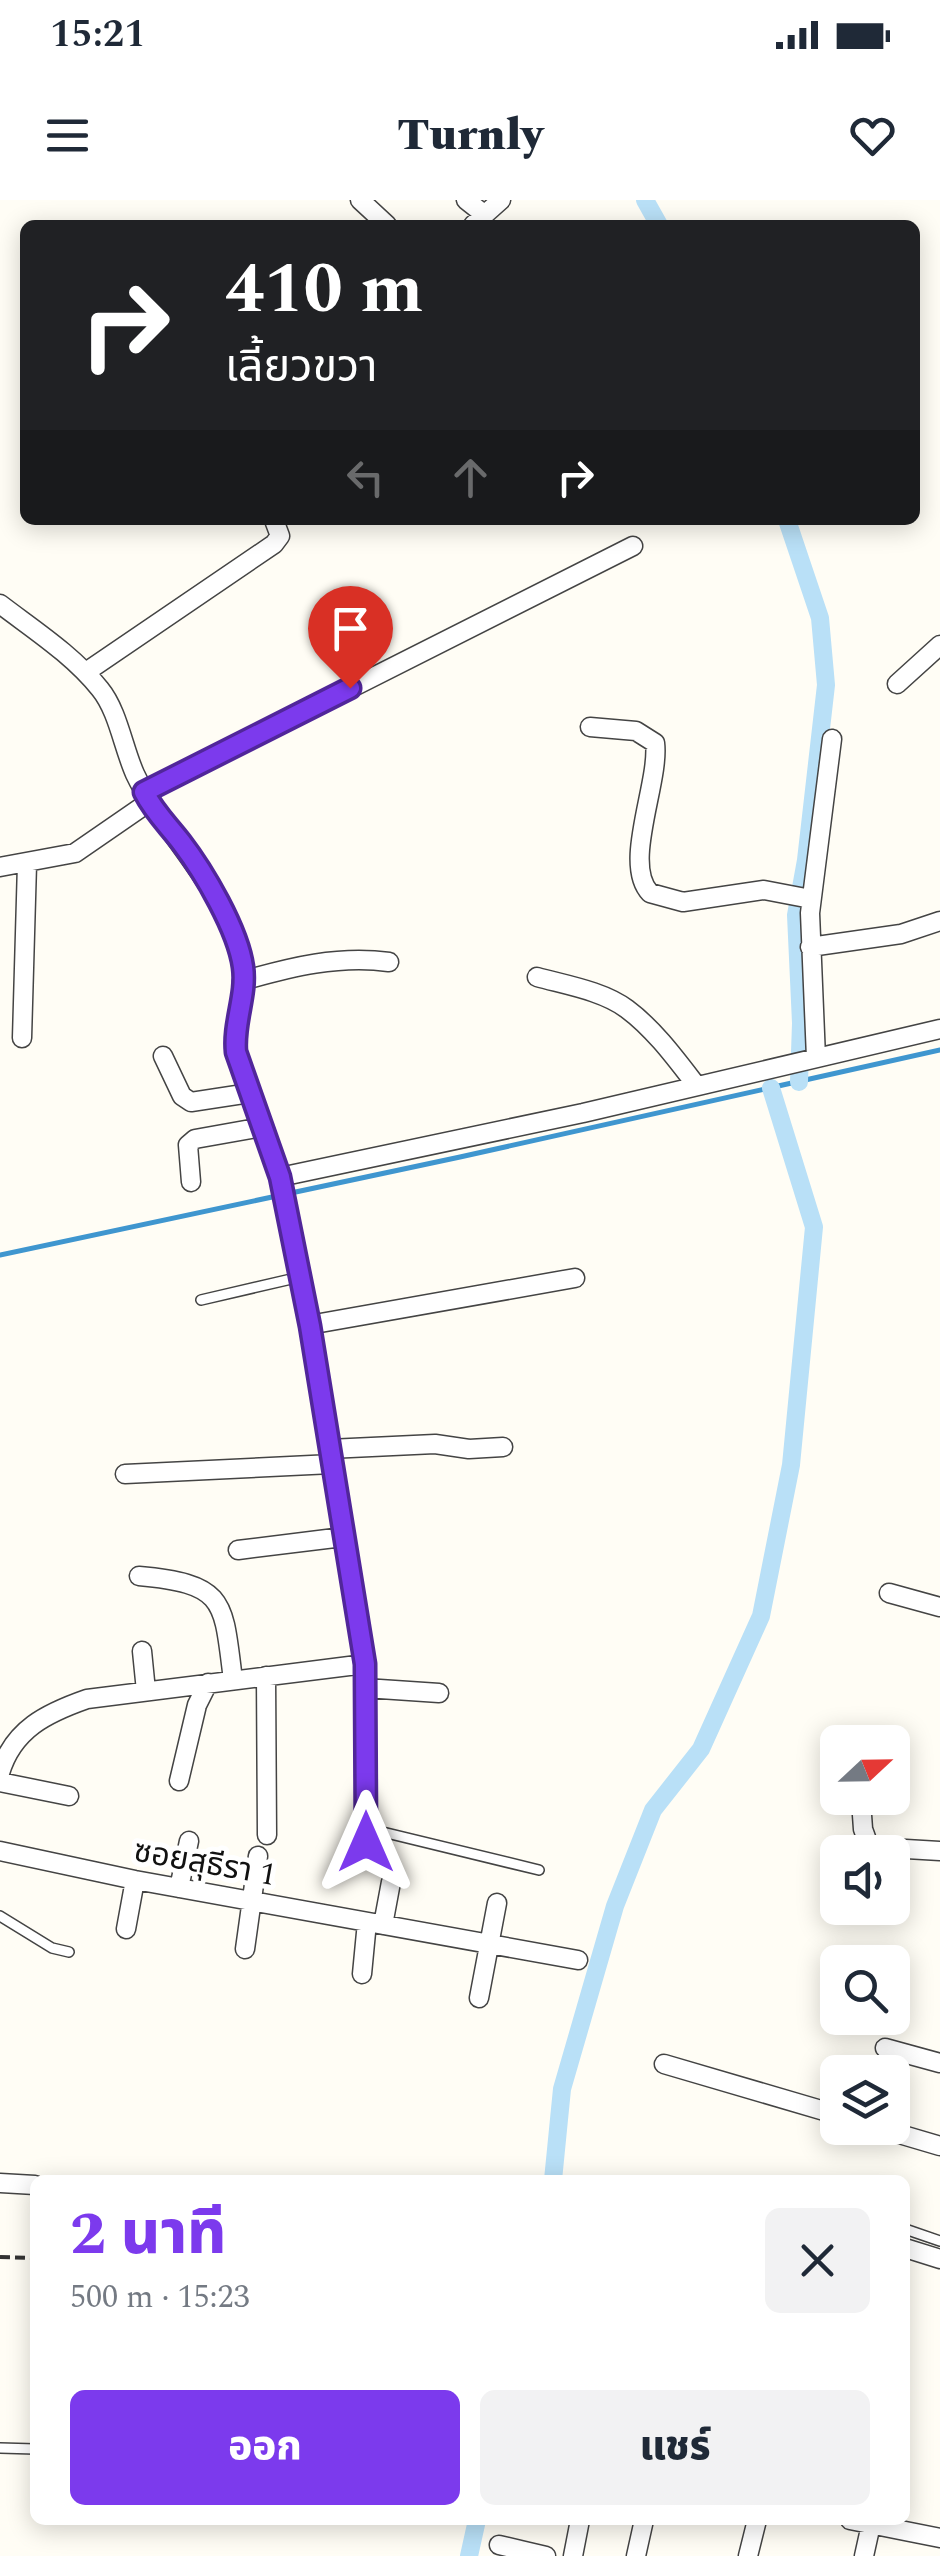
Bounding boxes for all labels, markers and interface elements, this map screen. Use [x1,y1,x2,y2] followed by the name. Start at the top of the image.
[50,6,145,64] text: 15:21
[397,101,543,170] text: Turnly
[40,108,95,163] icon: menu
[845,108,900,163] icon: heart
[225,237,423,343] text: 410 m
[60,260,190,390] icon: right
[225,333,377,402] text: เลี้ยวขวา
[338,450,393,505] icon: left
[443,450,498,505] icon: ahead
[548,450,603,505] icon: right
[308,586,393,689] pin
[323,601,378,656] icon: arrive
[820,1725,910,1815] north arrow
[820,1725,910,2145] map controls
[314,1790,418,1894] position arrow
[130,1827,280,1900] street label: ซอยสุธีรา 1
[820,1835,910,1925] button: sound
[820,1945,910,2035] button: search
[820,2055,910,2145] button: layers
[70,2189,226,2281] text: 2 นาที
[765,2208,870,2313] button: close
[70,2273,250,2322] text: 500 m · 15:23
[70,2390,460,2505] button: ออก
[480,2390,870,2505] button: แชร์

